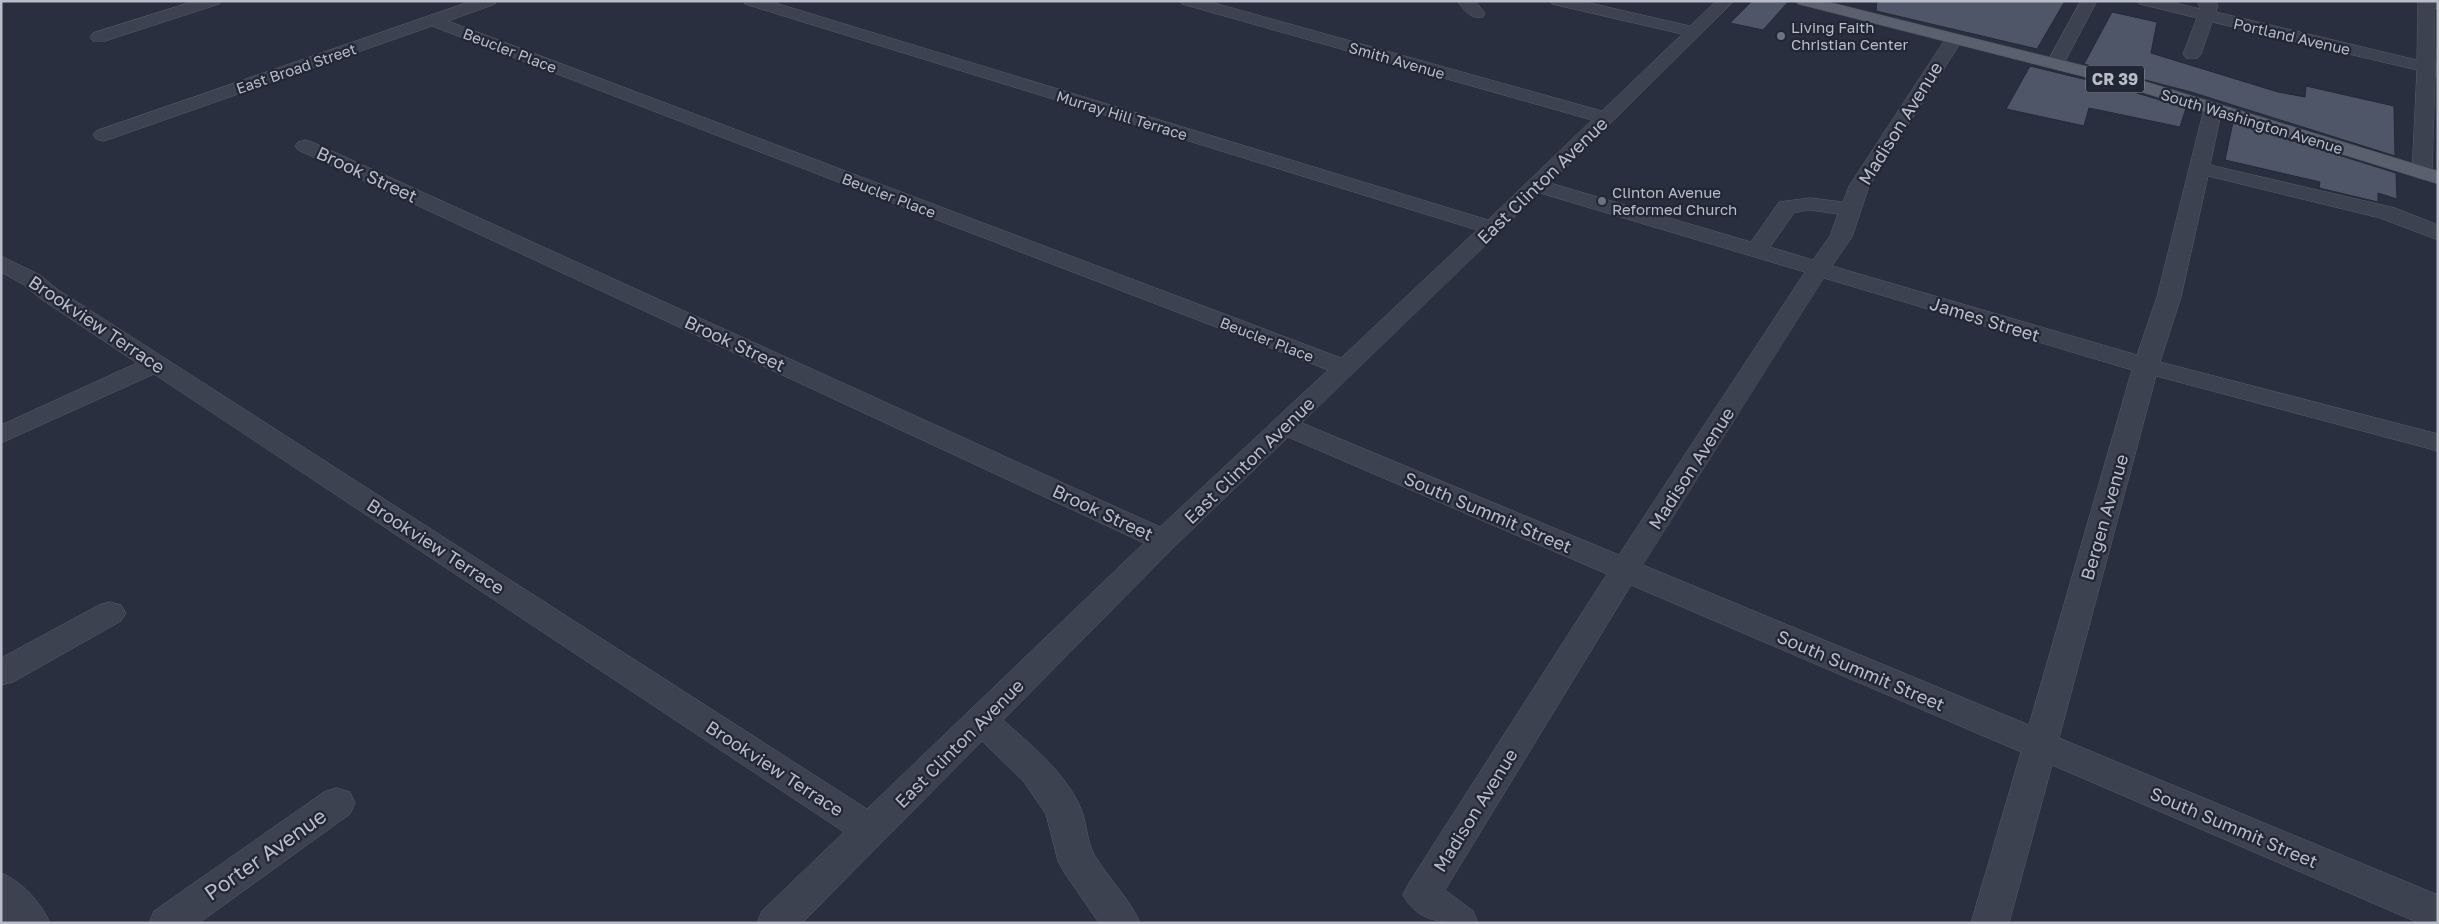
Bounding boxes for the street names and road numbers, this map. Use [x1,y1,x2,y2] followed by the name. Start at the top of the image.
[2232,14,2352,58] street label: Portland Avenue
[461,24,560,76] street label: Beucler Place
[1347,38,1447,82] street label: Smith Avenue
[234,39,358,97] street label: East Broad Street
[1853,57,1947,189] street label: Madison Avenue
[2086,66,2144,92] road number: CR 39
[2159,85,2346,157] street label: South Washington Avenue
[1054,86,1190,144] street label: Murray Hill Terrace
[1472,112,1612,248] street label: East Clinton Avenue
[313,141,421,207] street label: Brook Street
[840,169,939,221] street label: Beucler Place
[25,270,169,378] street label: Brookview Terrace
[1927,292,2043,346] street label: James Street
[681,310,789,376] street label: Brook Street
[1218,313,1317,365] street label: Beucler Place
[1179,392,1319,528] street label: East Clinton Avenue
[1643,403,1739,533] street label: Madison Avenue
[2076,452,2132,582] street label: Bergen Avenue
[1401,467,1575,557] street label: South Summit Street
[1049,479,1157,545] street label: Brook Street
[363,493,509,599] street label: Brookview Terrace
[1774,625,1948,715] street label: South Summit Street
[890,674,1028,812] street label: East Clinton Avenue
[702,715,848,821] street label: Brookview Terrace
[1428,744,1522,876] street label: Madison Avenue
[2147,782,2321,872] street label: South Summit Street
[199,802,331,906] street label: Porter Avenue

